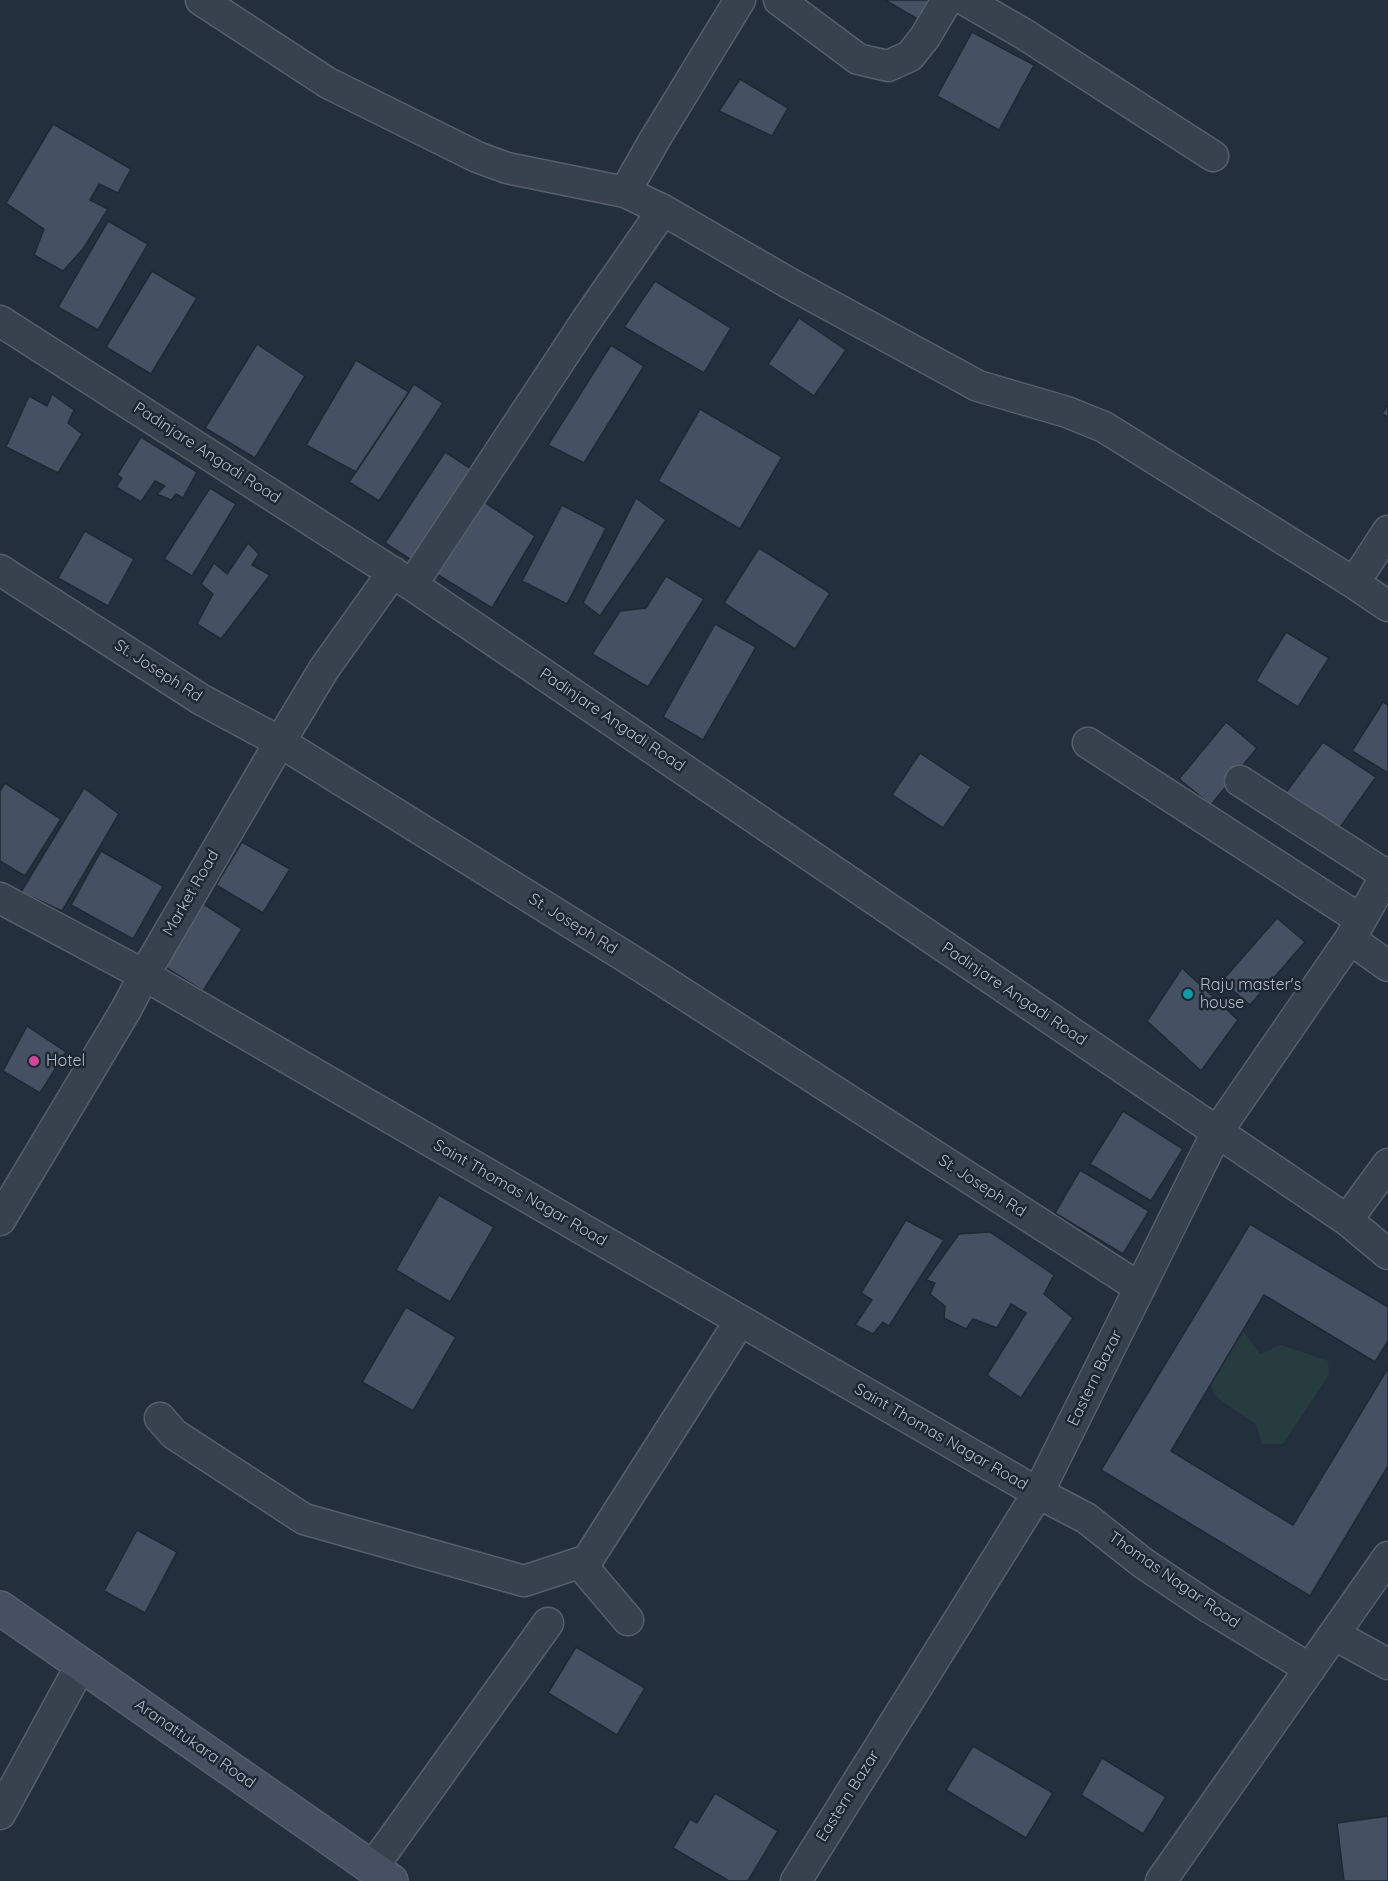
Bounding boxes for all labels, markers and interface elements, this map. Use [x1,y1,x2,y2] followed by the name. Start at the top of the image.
[130,398,284,508] street label: Padinjare Angadi Road
[111,636,205,706] street label: St. Joseph Rd
[536,664,688,776] street label: Padinjare Angadi Road
[159,847,223,939] street label: Market Road
[525,889,621,959] street label: St. Joseph Rd
[938,938,1090,1050] street label: Padinjare Angadi Road
[1200,975,1301,1013] place label: Raju master's house
[1181,987,1195,1001] marker: Raju master's house
[46,1051,85,1071] place label: Hotel
[27,1054,41,1068] marker: Hotel
[430,1135,610,1251] street label: Saint Thomas Nagar Road
[935,1151,1029,1221] street label: St. Joseph Rd
[1064,1327,1126,1429] street label: Eastern Bazar
[851,1379,1031,1495] street label: Saint Thomas Nagar Road
[1105,1527,1243,1633] street label: Thomas Nagar Road
[131,1695,259,1793] street label: Aranattukara Road
[812,1747,884,1845] street label: Eastern Bazar

